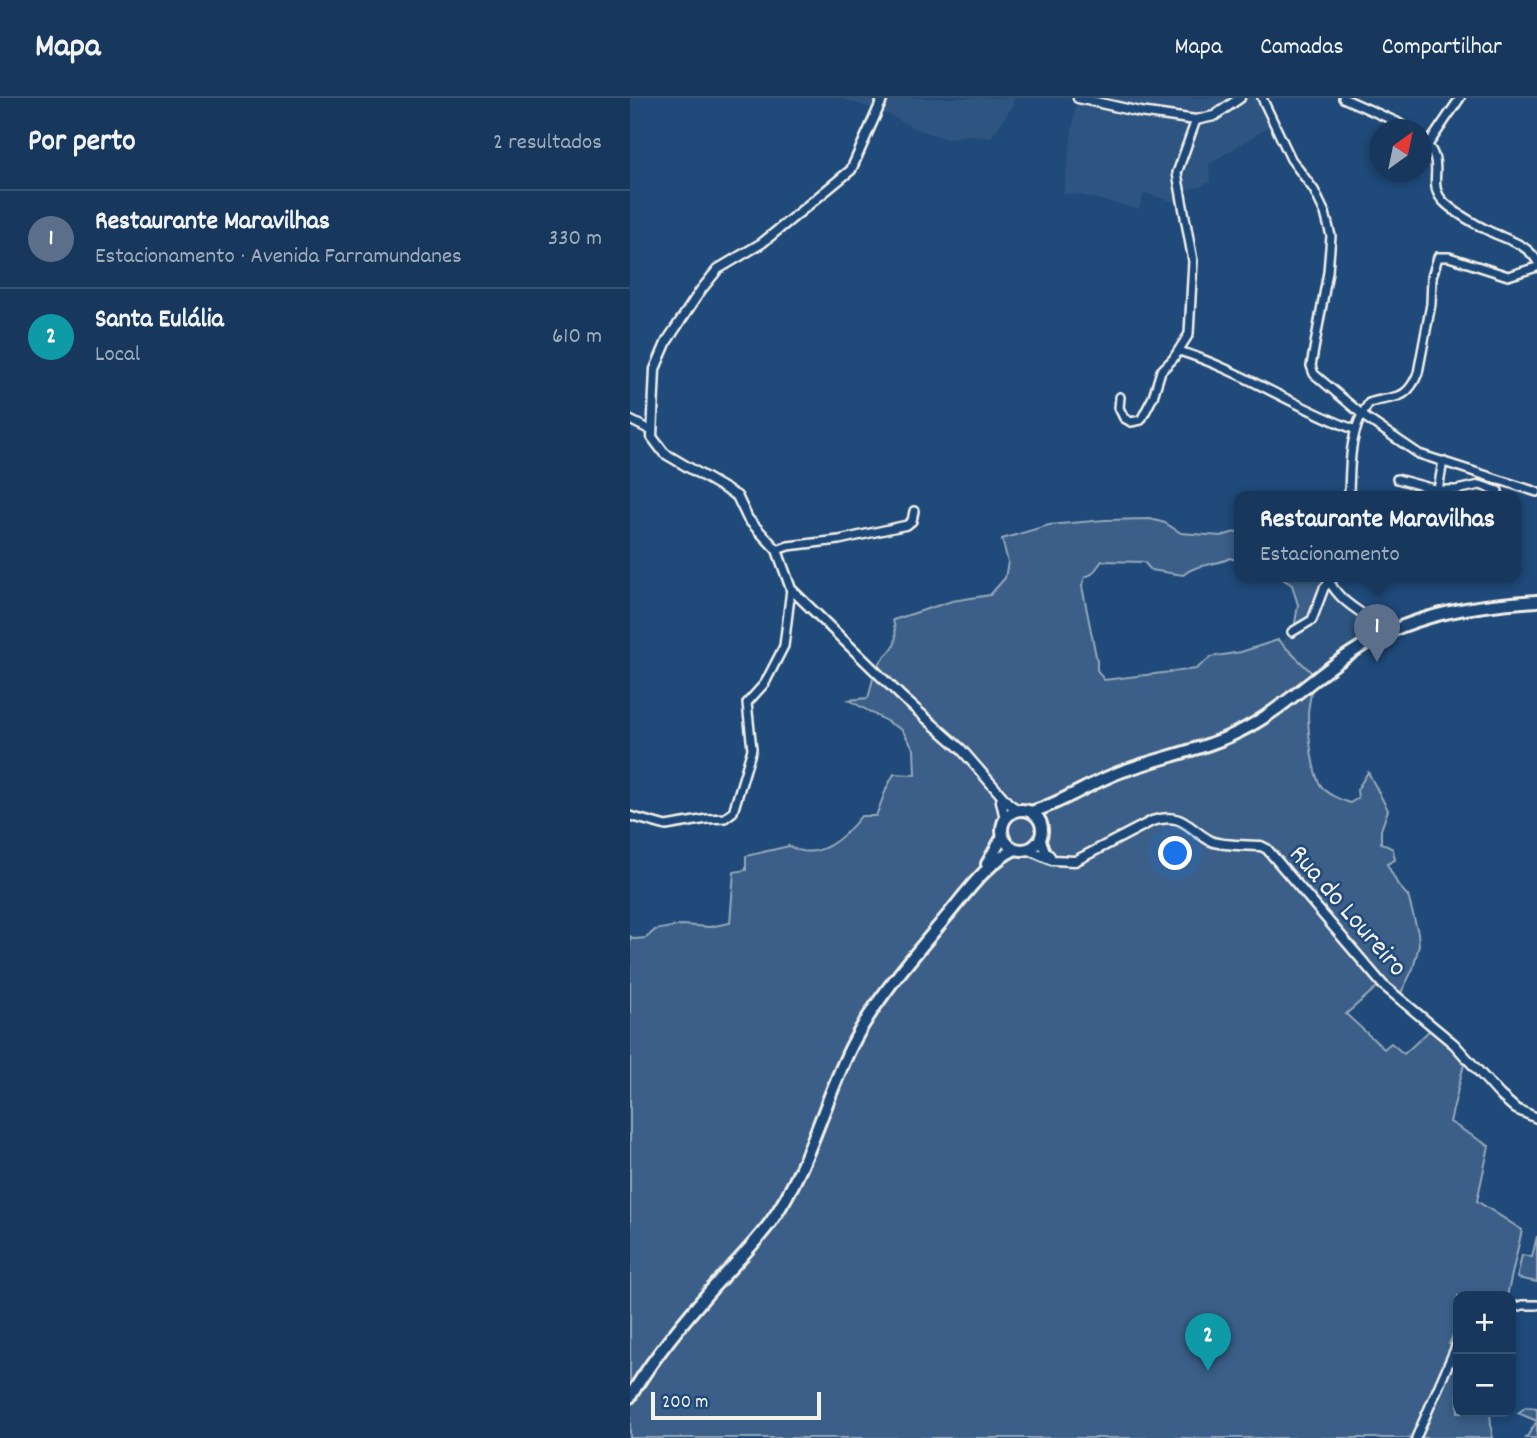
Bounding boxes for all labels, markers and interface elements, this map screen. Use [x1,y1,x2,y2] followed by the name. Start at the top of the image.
[35,25,101,72] text: Mapa
[1175,31,1222,65] text: Mapa
[1260,31,1344,65] text: Camadas
[1382,31,1502,65] text: Compartilhar
[1369,119,1432,182] north arrow
[28,122,136,165] text: Por perto
[493,127,602,160] text: 2 resultados
[95,204,330,241] text: Restaurante Maravilhas
[48,223,54,256] text: 1
[548,223,602,256] text: 330 m
[95,241,462,274] text: Estacionamento · Avenida Farramundanes
[95,302,224,339] text: Santa Eulália
[46,321,56,354] text: 2
[552,321,602,354] text: 610 m
[95,339,140,372] text: Local
[1234,491,1521,582] popup
[1260,502,1495,539] text: Restaurante Maravilhas
[1260,539,1400,572] text: Estacionamento
[1354,604,1400,662] pin: 1
[1158,836,1192,870] your location
[1277,837,1415,987] street label: Rua do Loureiro
[1453,1291,1516,1417] map controls
[1453,1291,1516,1354] button: +
[1185,1313,1231,1371] pin: 2
[1453,1354,1516,1417] button: −
[651,1389,821,1421] scale bar
[662,1390,708,1417] text: 200 m

